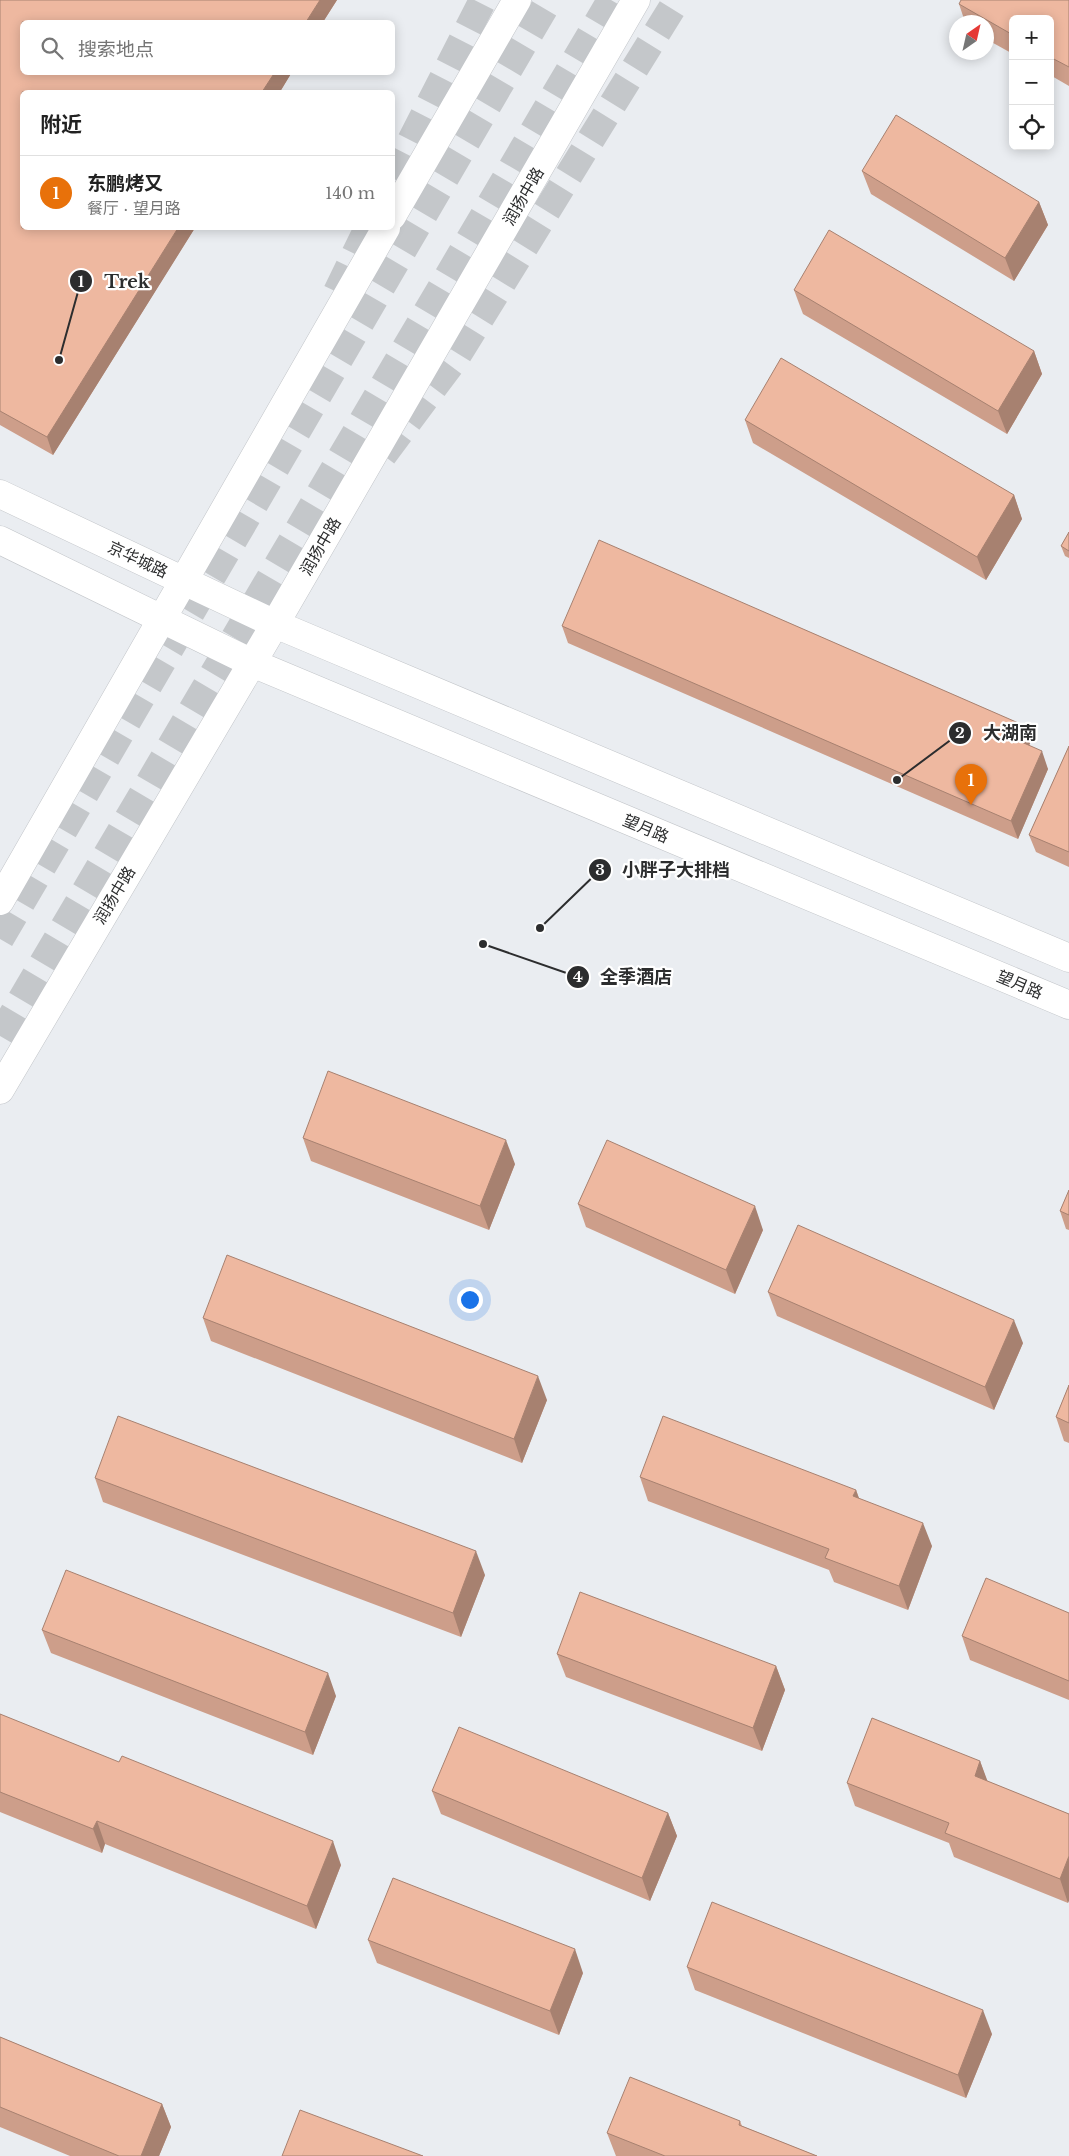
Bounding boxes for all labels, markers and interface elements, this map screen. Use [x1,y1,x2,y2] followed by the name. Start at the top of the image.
[949,15,994,60] north arrow
[1009,15,1054,150] map controls
[1009,15,1054,60] button: +
[20,20,395,75] search box
[38,34,66,62] icon: search
[78,38,154,61] text: 搜索地点
[1009,60,1054,105] button: −
[1009,105,1054,150] button: locate
[40,112,82,138] text: 附近
[498,163,548,229] street label: 润扬中路
[87,172,163,195] text: 东鹏烤又
[53,183,59,203] text: 1
[325,183,375,203] text: 140 m
[87,198,181,218] text: 餐厅 · 望月路
[69,265,160,298] callout: Trek
[104,271,151,293] text: Trek
[78,272,85,291] text: 1
[295,513,345,579] street label: 润扬中路
[105,536,171,582] street label: 京华城路
[948,716,1047,749] callout: 大湖南
[983,722,1037,744] text: 大湖南
[955,723,965,742] text: 2
[955,764,987,805] pin: 1
[620,809,672,847] street label: 望月路
[587,853,740,886] callout: 小胖子大排档
[622,859,730,881] text: 小胖子大排档
[595,860,605,879] text: 3
[89,862,139,928] street label: 润扬中路
[565,960,682,993] callout: 全季酒店
[994,965,1046,1003] street label: 望月路
[600,966,672,988] text: 全季酒店
[573,967,583,986] text: 4
[457,1287,483,1313] your location

